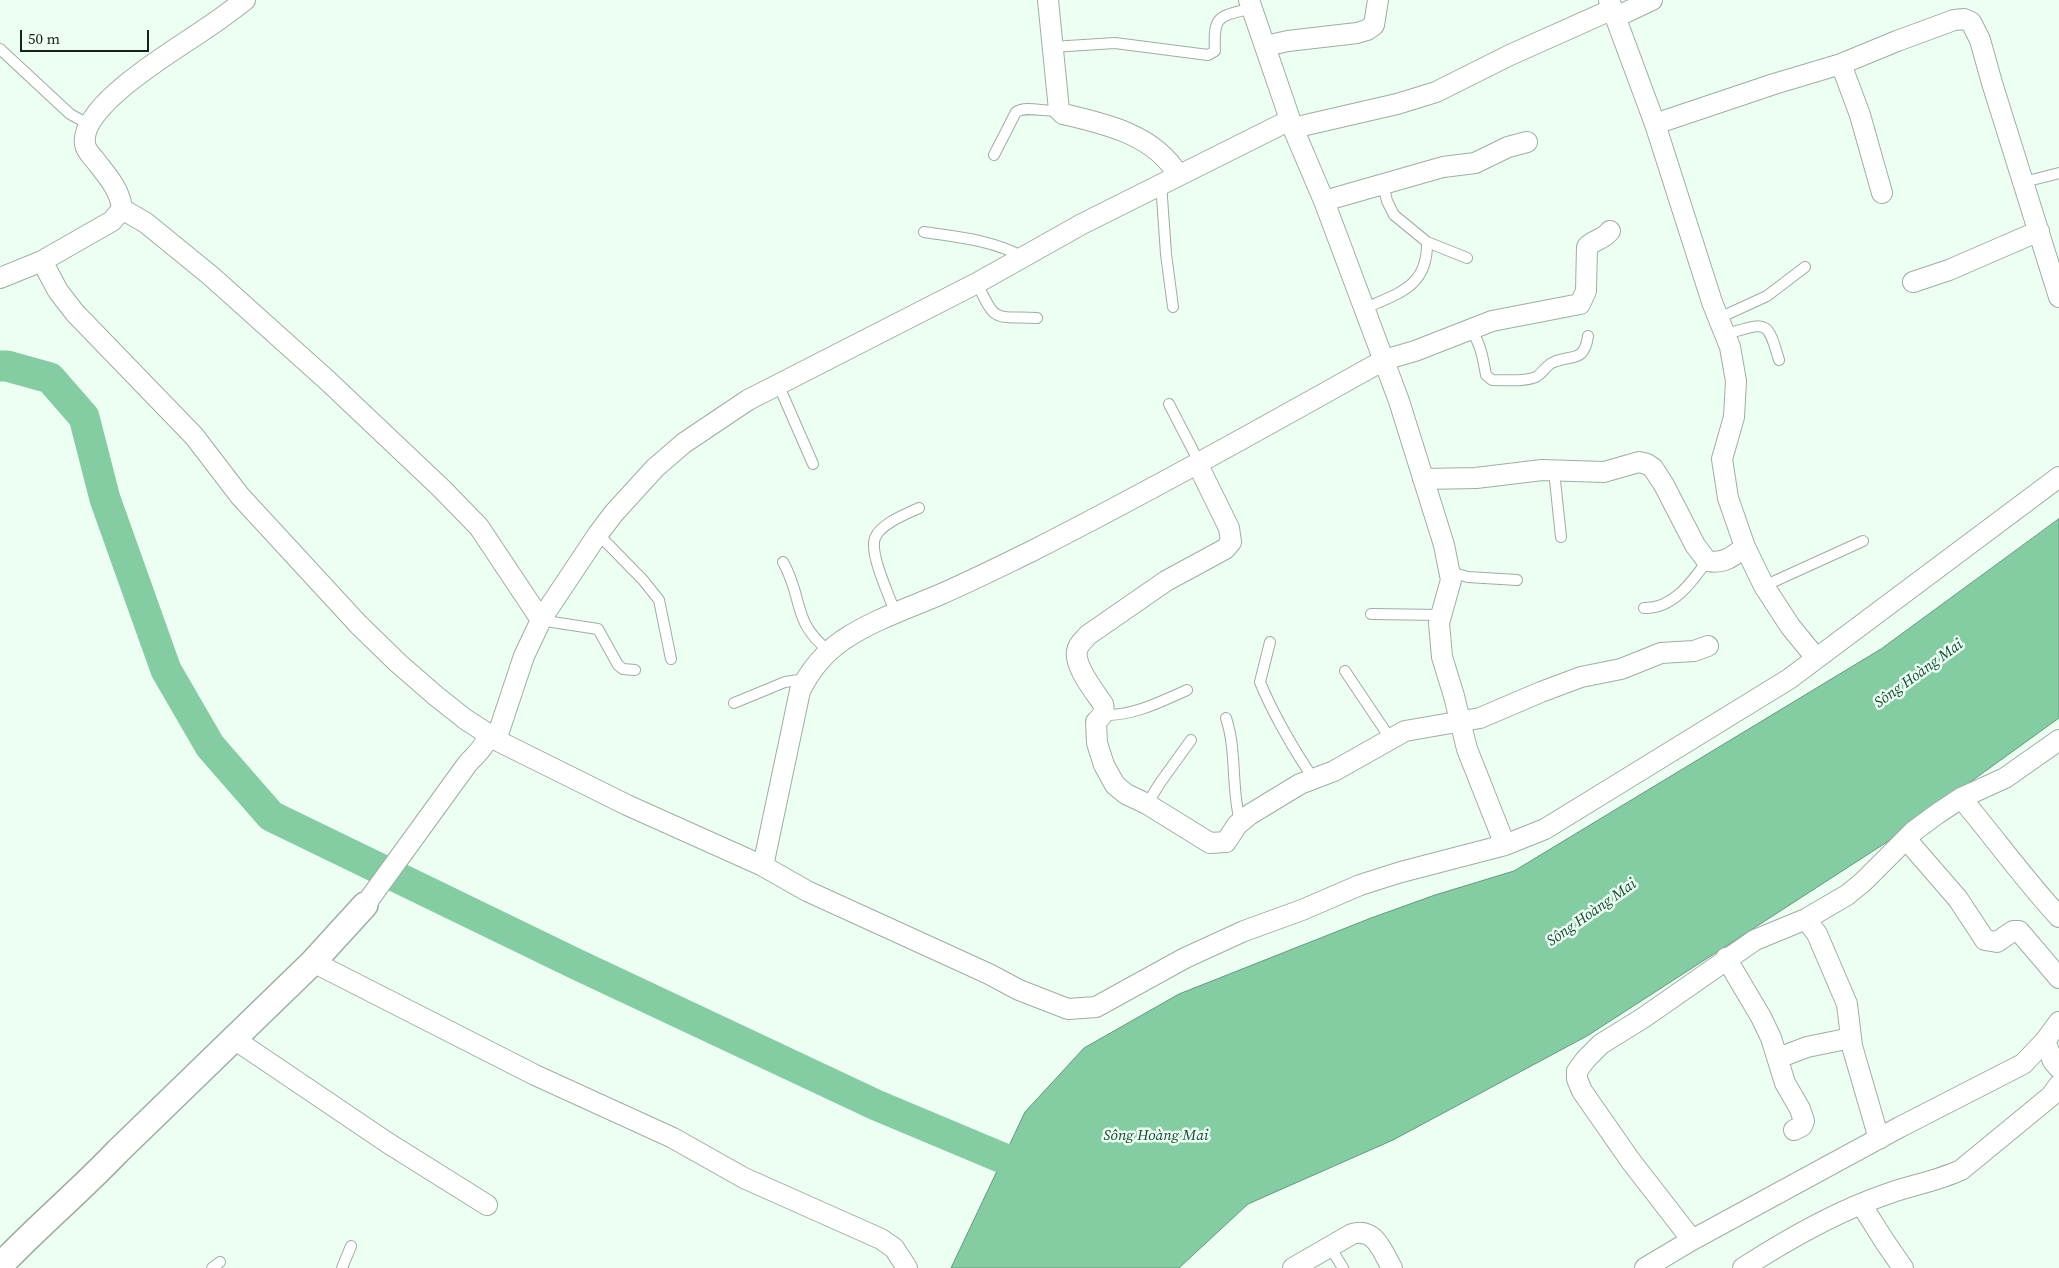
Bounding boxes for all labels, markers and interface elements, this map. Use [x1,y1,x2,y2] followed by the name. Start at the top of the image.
[22,20,151,52] scale bar
[28,28,60,49] text: 50 m
[1871,636,1967,712] water label: Sông Hoàng Mai
[1544,875,1640,951] water label: Sông Hoàng Mai
[1103,1127,1209,1145] water label: Sông Hoàng Mai

